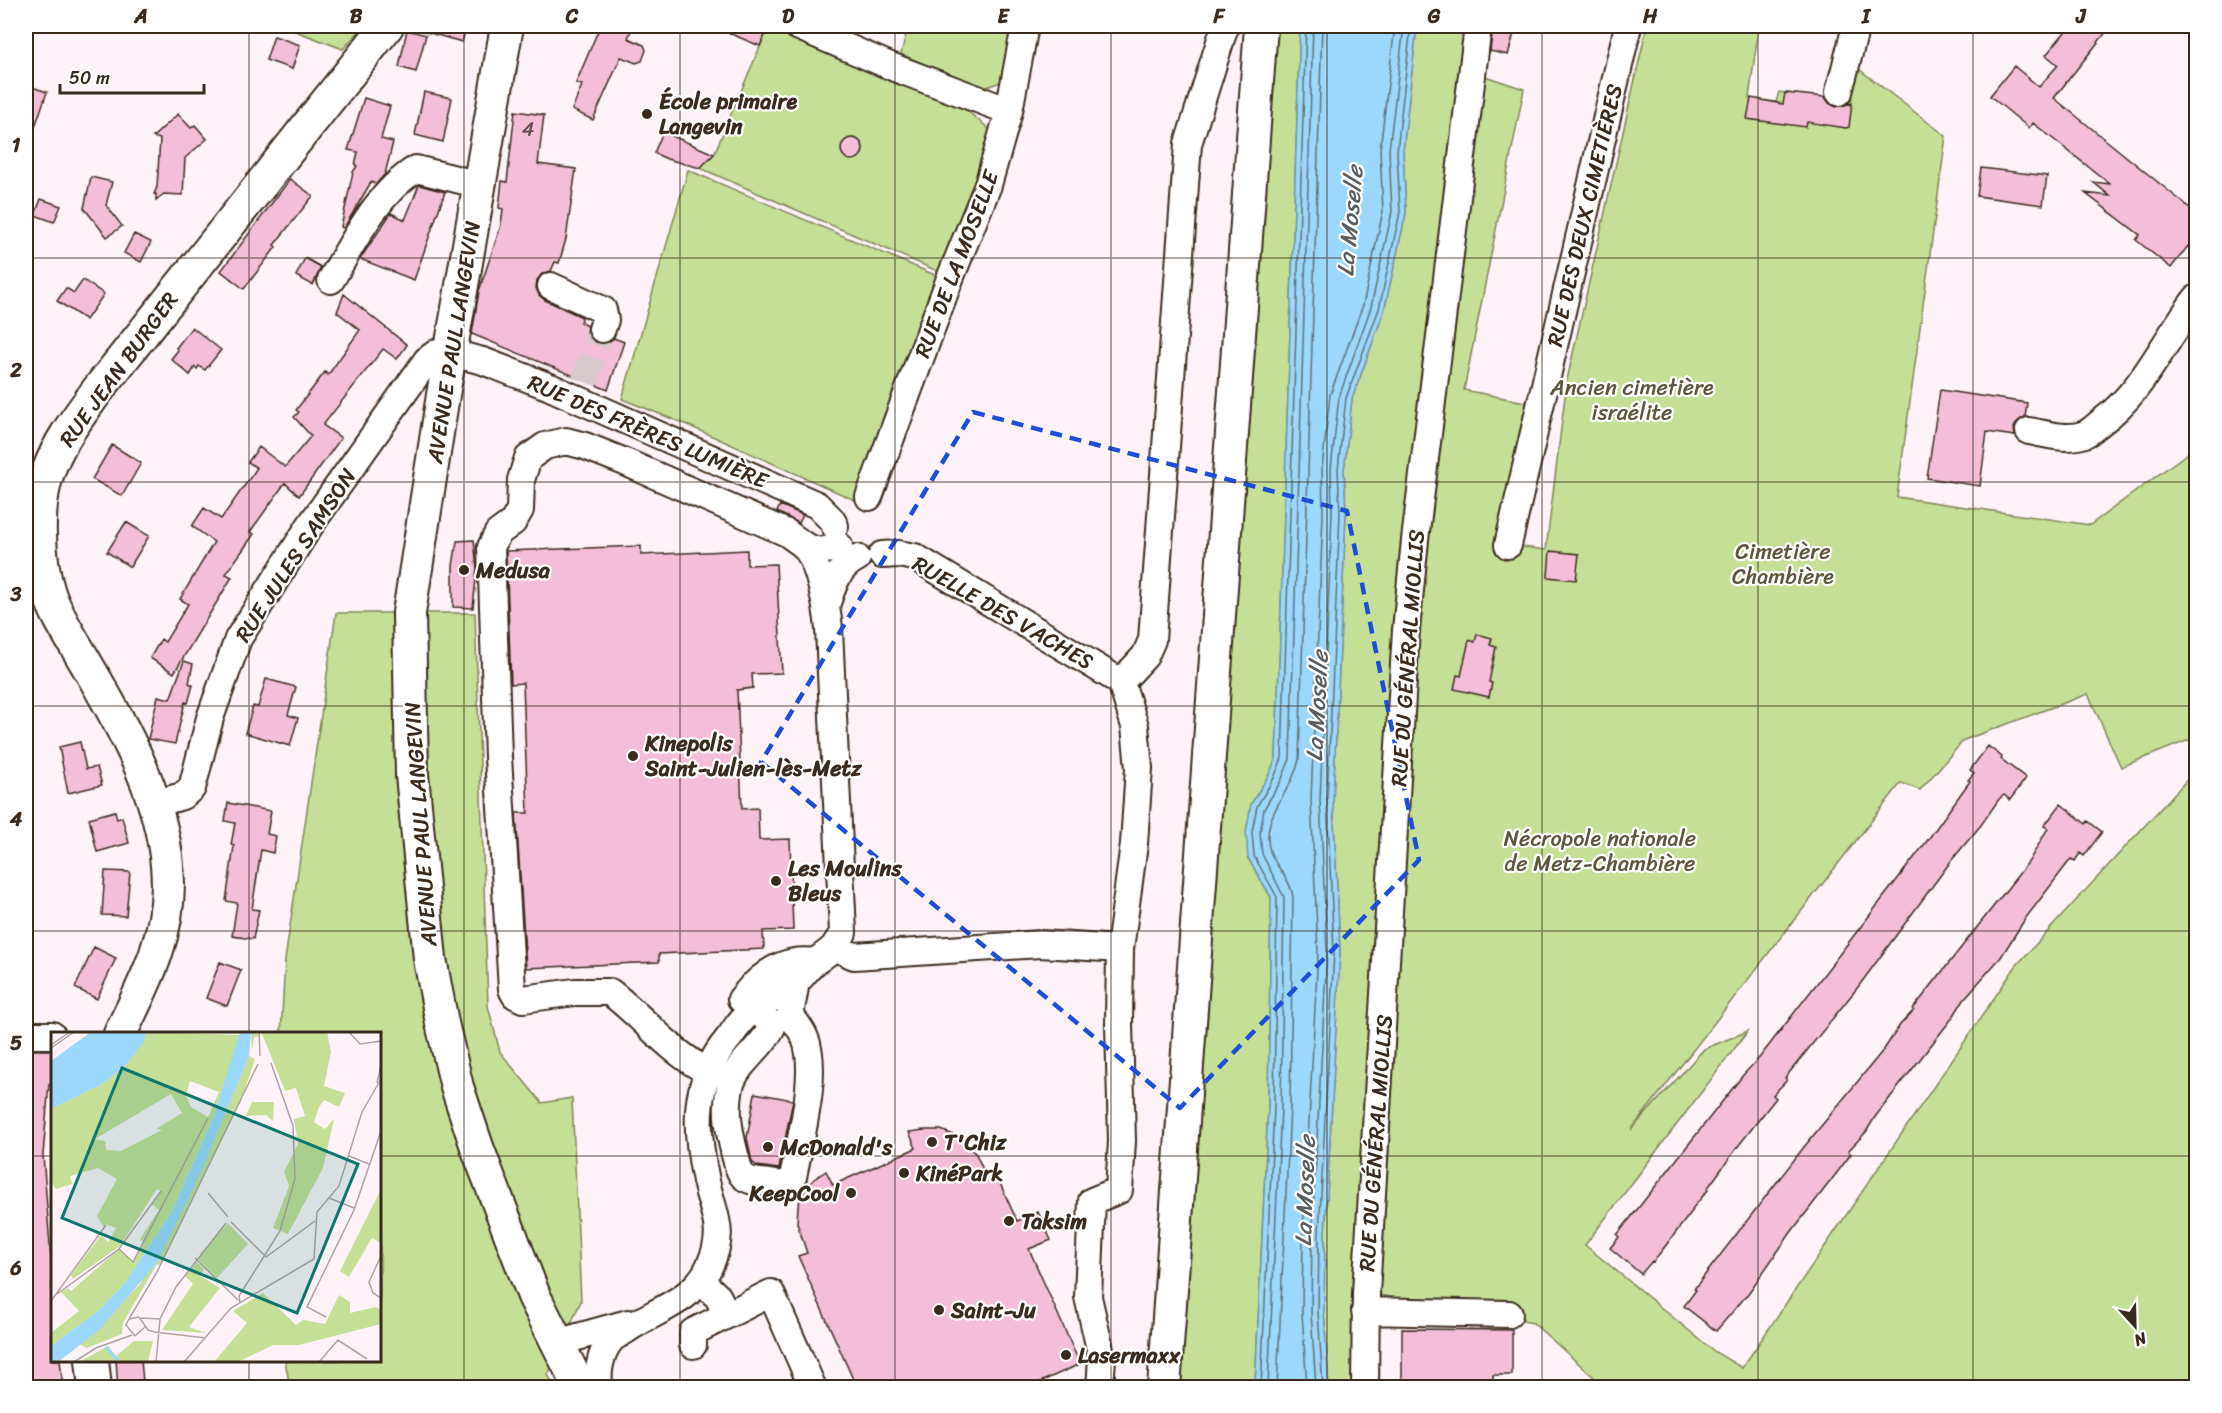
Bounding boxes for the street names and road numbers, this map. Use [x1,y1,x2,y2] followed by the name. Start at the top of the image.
[1535,80,1634,350] street label: RUE DES DEUX CIMETIÈRES
[903,163,1011,364] street label: RUE DE LA MOSELLE
[415,218,492,467] street label: AVENUE PAUL LANGEVIN
[48,283,189,456] street label: RUE JEAN BURGER
[521,363,776,501] street label: RUE DES FRÈRES LUMIÈRE
[224,460,367,650] street label: RUE JULES SAMSON
[1379,528,1436,788] street label: RUE DU GÉNÉRAL MIOLLIS
[905,545,1101,680] street label: RUELLE DES VACHES
[392,700,449,949] street label: AVENUE PAUL LANGEVIN
[1347,1013,1404,1273] street label: RUE DU GÉNÉRAL MIOLLIS

